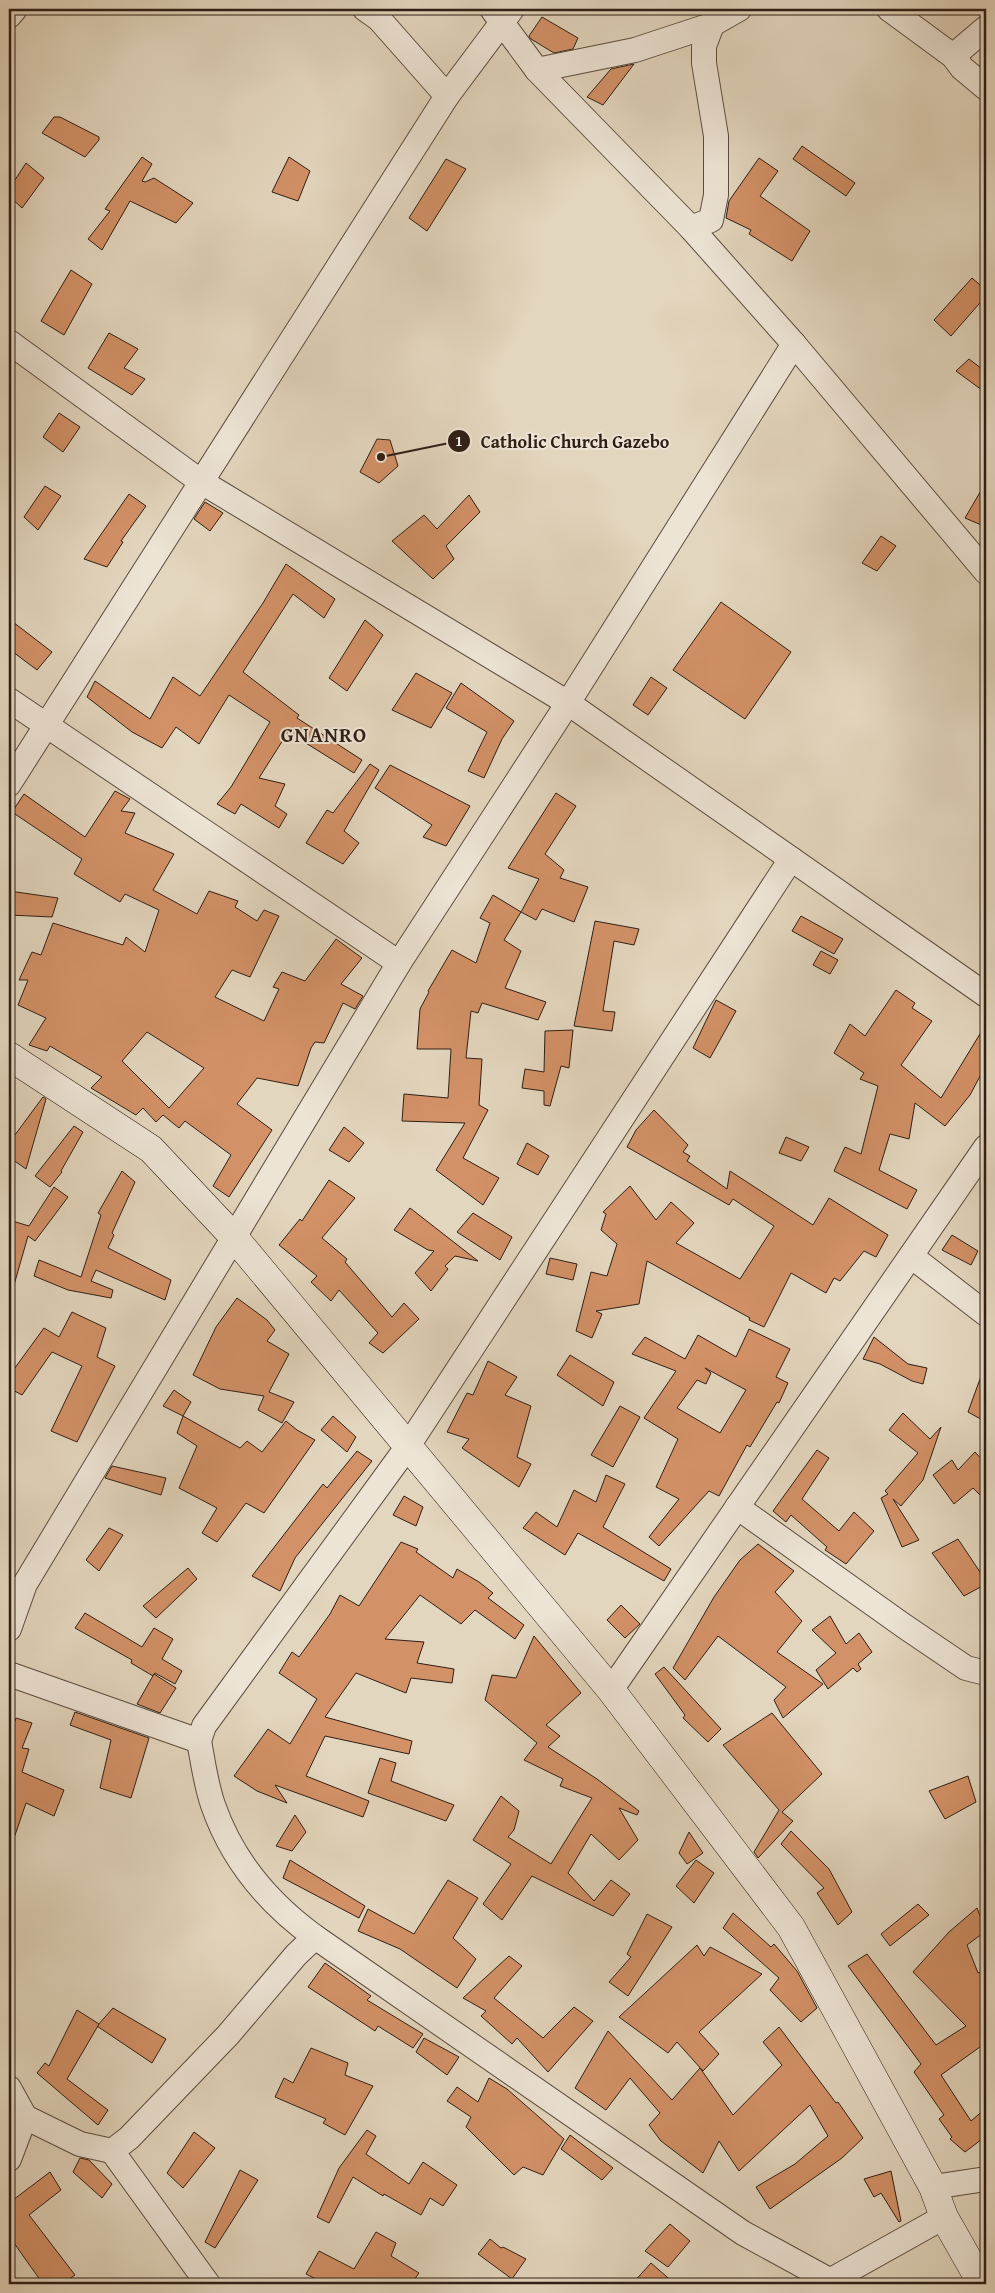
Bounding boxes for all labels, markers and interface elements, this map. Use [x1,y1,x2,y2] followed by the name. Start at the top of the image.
[446,425,680,458] callout: Catholic Church Gazebo
[481,428,670,455] text: Catholic Church Gazebo
[455,430,463,451] text: 1
[281,719,367,750] district label: GNANRO

